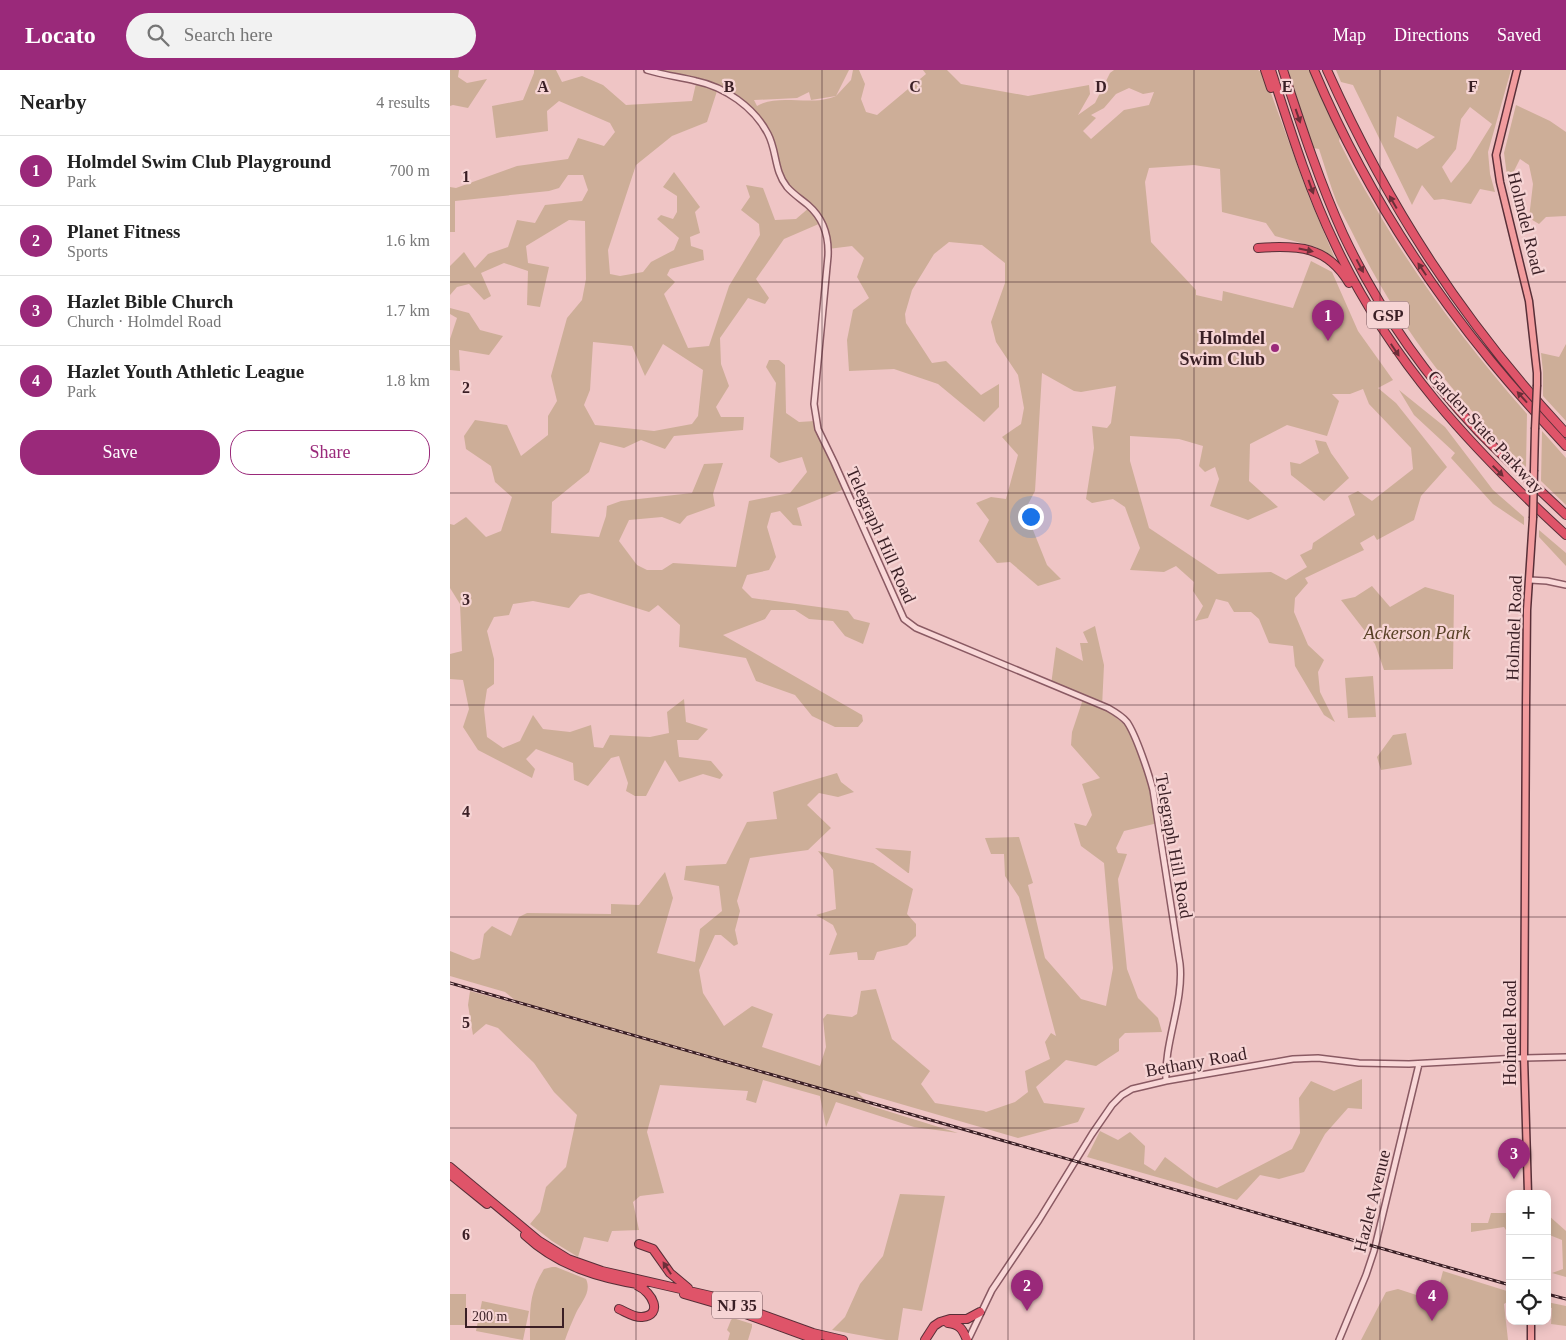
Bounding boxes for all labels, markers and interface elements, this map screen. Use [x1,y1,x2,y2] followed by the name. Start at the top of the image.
[126,13,476,58] search box
[144,21,172,49] icon: search
[25,22,96,48] text: Locato
[184,24,273,45] text: Search here
[1333,25,1366,45] text: Map
[1394,25,1469,45] text: Directions
[1497,25,1541,45] text: Saved
[537,78,549,95] text: A
[724,78,735,95] text: B
[909,78,921,95] text: C
[1095,78,1107,95] text: D
[1282,78,1292,95] text: E
[1468,78,1478,95] text: F
[20,90,87,114] text: Nearby
[376,94,430,111] text: 4 results
[1295,109,1303,124] one-way arrow
[67,151,331,172] text: Holmdel Swim Club Playground
[32,162,40,179] text: 1
[390,162,430,179] text: 700 m
[462,168,470,185] text: 1
[1504,169,1548,277] street label: Holmdel Road
[67,173,96,190] text: Park
[1307,180,1315,195] one-way arrow
[1389,195,1398,208] one-way arrow
[67,221,180,242] text: Planet Fitness
[32,232,40,249] text: 2
[386,232,430,249] text: 1.6 km
[67,243,108,260] text: Sports
[1299,246,1315,254] one-way arrow
[1356,259,1364,274] one-way arrow
[1417,262,1427,275] one-way arrow
[67,291,233,312] text: Hazlet Bible Church
[1312,300,1344,341] pin: 1
[32,302,40,319] text: 3
[386,302,430,319] text: 1.7 km
[1367,302,1409,328] road number: GSP
[67,313,221,330] text: Church · Holmdel Road
[1179,328,1265,369] place label: Holmdel Swim Club
[1269,342,1281,354] marker: Holmdel Swim Club
[1390,343,1400,356] one-way arrow
[67,361,304,382] text: Hazlet Youth Athletic League
[1424,366,1548,498] street label: Garden State Parkway
[32,372,40,389] text: 4
[386,372,430,389] text: 1.8 km
[462,379,470,396] text: 2
[67,383,96,400] text: Park
[1516,391,1527,404] one-way arrow
[20,430,220,475] button: Save
[230,430,430,475] button: Share
[842,464,920,606] street label: Telegraph Hill Road
[1492,465,1504,477] one-way arrow
[1018,504,1044,530] your location
[1502,575,1526,681] street label: Holmdel Road
[462,591,470,608] text: 3
[1363,623,1471,643] park label: Ackerson Park
[1151,772,1197,920] street label: Telegraph Hill Road
[462,803,470,820] text: 4
[1500,980,1520,1086] street label: Holmdel Road
[462,1014,470,1031] text: 5
[1144,1043,1248,1081] street label: Bethany Road
[1498,1138,1530,1179] pin: 3
[1350,1148,1394,1254] street label: Hazlet Avenue
[1506,1190,1551,1325] map controls
[1506,1190,1551,1235] button: +
[462,1226,470,1243] text: 6
[1506,1235,1551,1280] button: −
[662,1261,672,1275] one-way arrow
[1011,1270,1043,1311] pin: 2
[1416,1280,1448,1321] pin: 4
[1506,1280,1551,1325] button: locate
[712,1292,762,1318] road number: NJ 35
[465,1305,564,1328] scale bar
[472,1309,507,1324] text: 200 m

